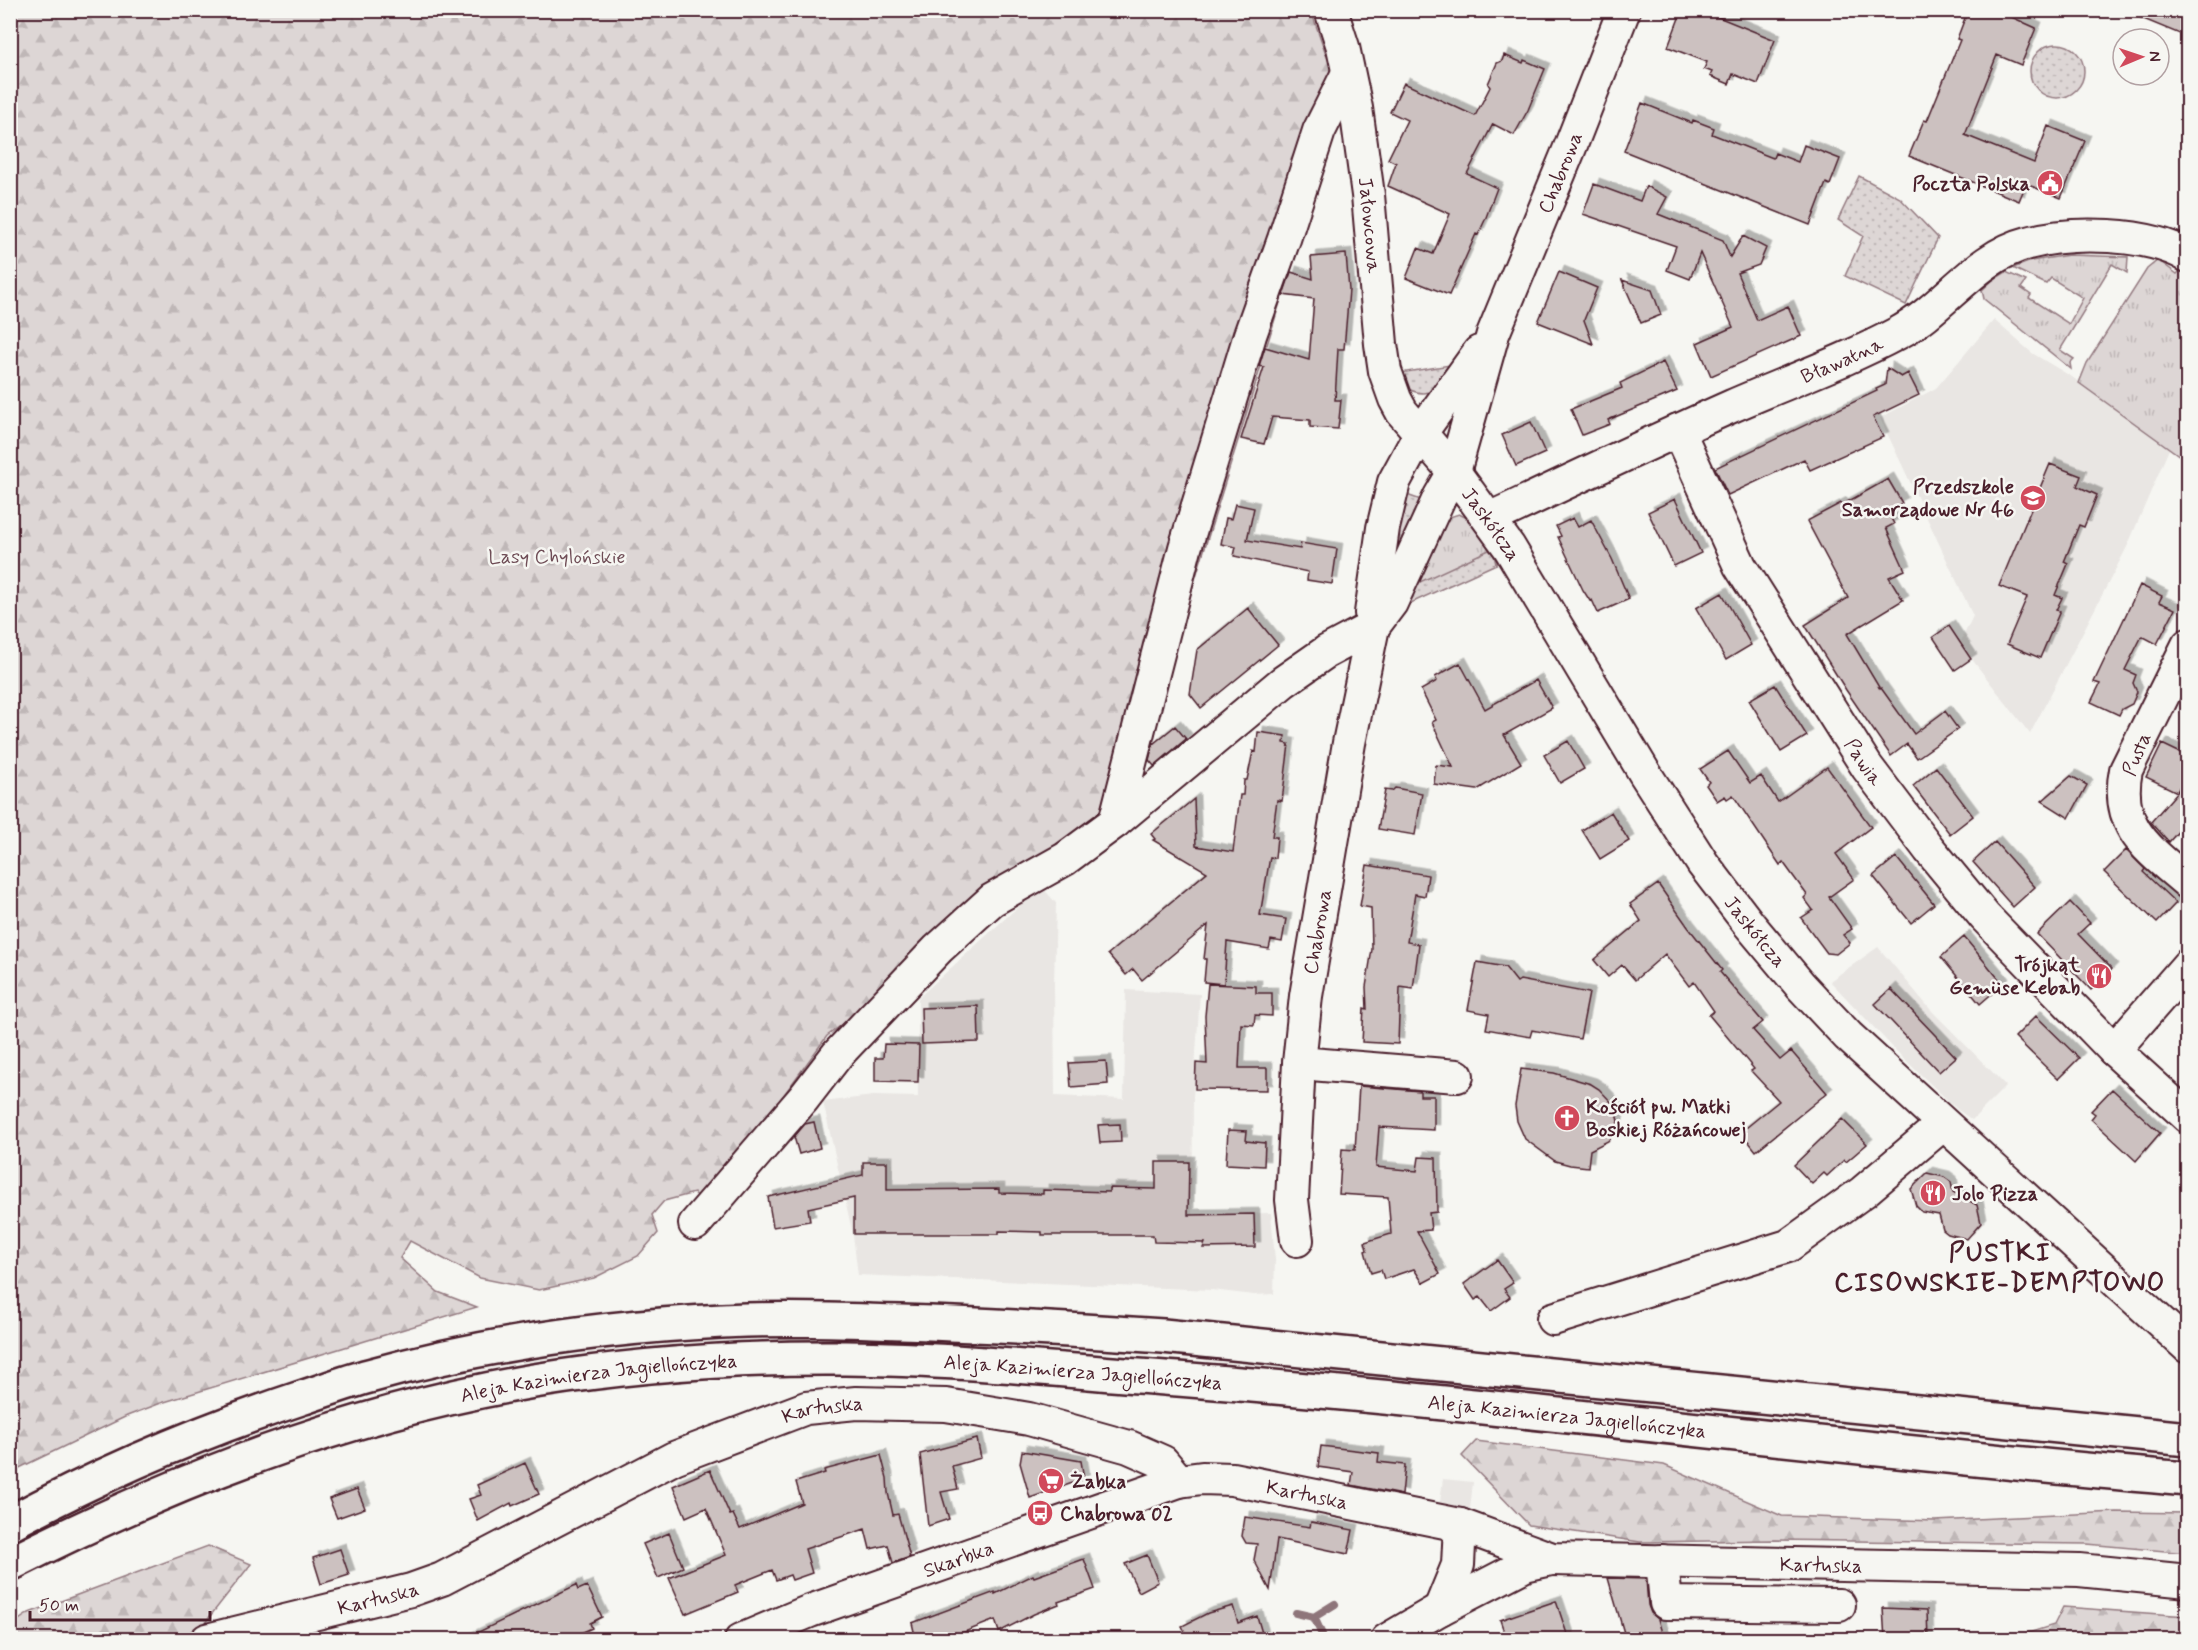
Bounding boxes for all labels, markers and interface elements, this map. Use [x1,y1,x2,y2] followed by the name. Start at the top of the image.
[2111,27,2171,87] north arrow
[2144,51,2165,62] text: N
[1532,128,1590,218] street label: Chabrowa
[2035,168,2065,198] public building icon: Poczta Polska
[1912,171,2030,198] place label: Poczta Polska
[1351,175,1387,275] street label: Jałowcowa
[1797,330,1889,391] street label: Bławatna
[1842,474,2014,524] place label: Przedszkole Samorządowe Nr 46
[1455,482,1526,567] street label: Jaskółcza
[2018,483,2048,513] school or university icon: Przedszkole Samorządowe Nr 46
[488,544,626,571] park label: Lasy Chylońskie
[2117,729,2158,780] street label: Pusta
[1837,734,1889,792] street label: Pawia
[1298,887,1339,977] street label: Chabrowa
[1717,891,1792,974] street label: Jaskółcza
[1949,952,2081,1002] place label: Trójkąt Gemüse Kebab
[2084,961,2114,991] restaurant icon: Trójkąt Gemüse Kebab
[1586,1094,1746,1144] place label: Kościół pw. Matki Boskiej Różańcowej
[1552,1103,1582,1133] church icon: Kościół pw. Matki Boskiej Różańcowej
[1918,1178,1948,1208] restaurant icon: Jolo Pizza
[1952,1181,2038,1208] place label: Jolo Pizza
[1834,1237,2166,1301] district label: PUSTKI CISOWSKIE-DEMPTOWO
[458,1348,738,1410] street label: Aleja Kazimierza Jagiellończyka
[943,1349,1224,1398] street label: Aleja Kazimierza Jagiellończyka
[1427,1389,1707,1446] street label: Aleja Kazimierza Jagiellończyka
[778,1391,864,1431] street label: Kartuska
[1036,1466,1066,1496] supermarket icon: Żabka
[1070,1469,1126,1496] place label: Żabka
[1264,1474,1350,1517] street label: Kartuska
[1025,1498,1055,1528] bus stop icon: Chabrowa 02
[1060,1501,1173,1528] place label: Chabrowa 02
[920,1535,998,1585] street label: Skarbka
[1779,1552,1863,1580] street label: Kartuska
[335,1576,423,1623] street label: Kartuska
[30,1584,210,1622] scale bar
[39,1594,79,1618] text: 50 m

